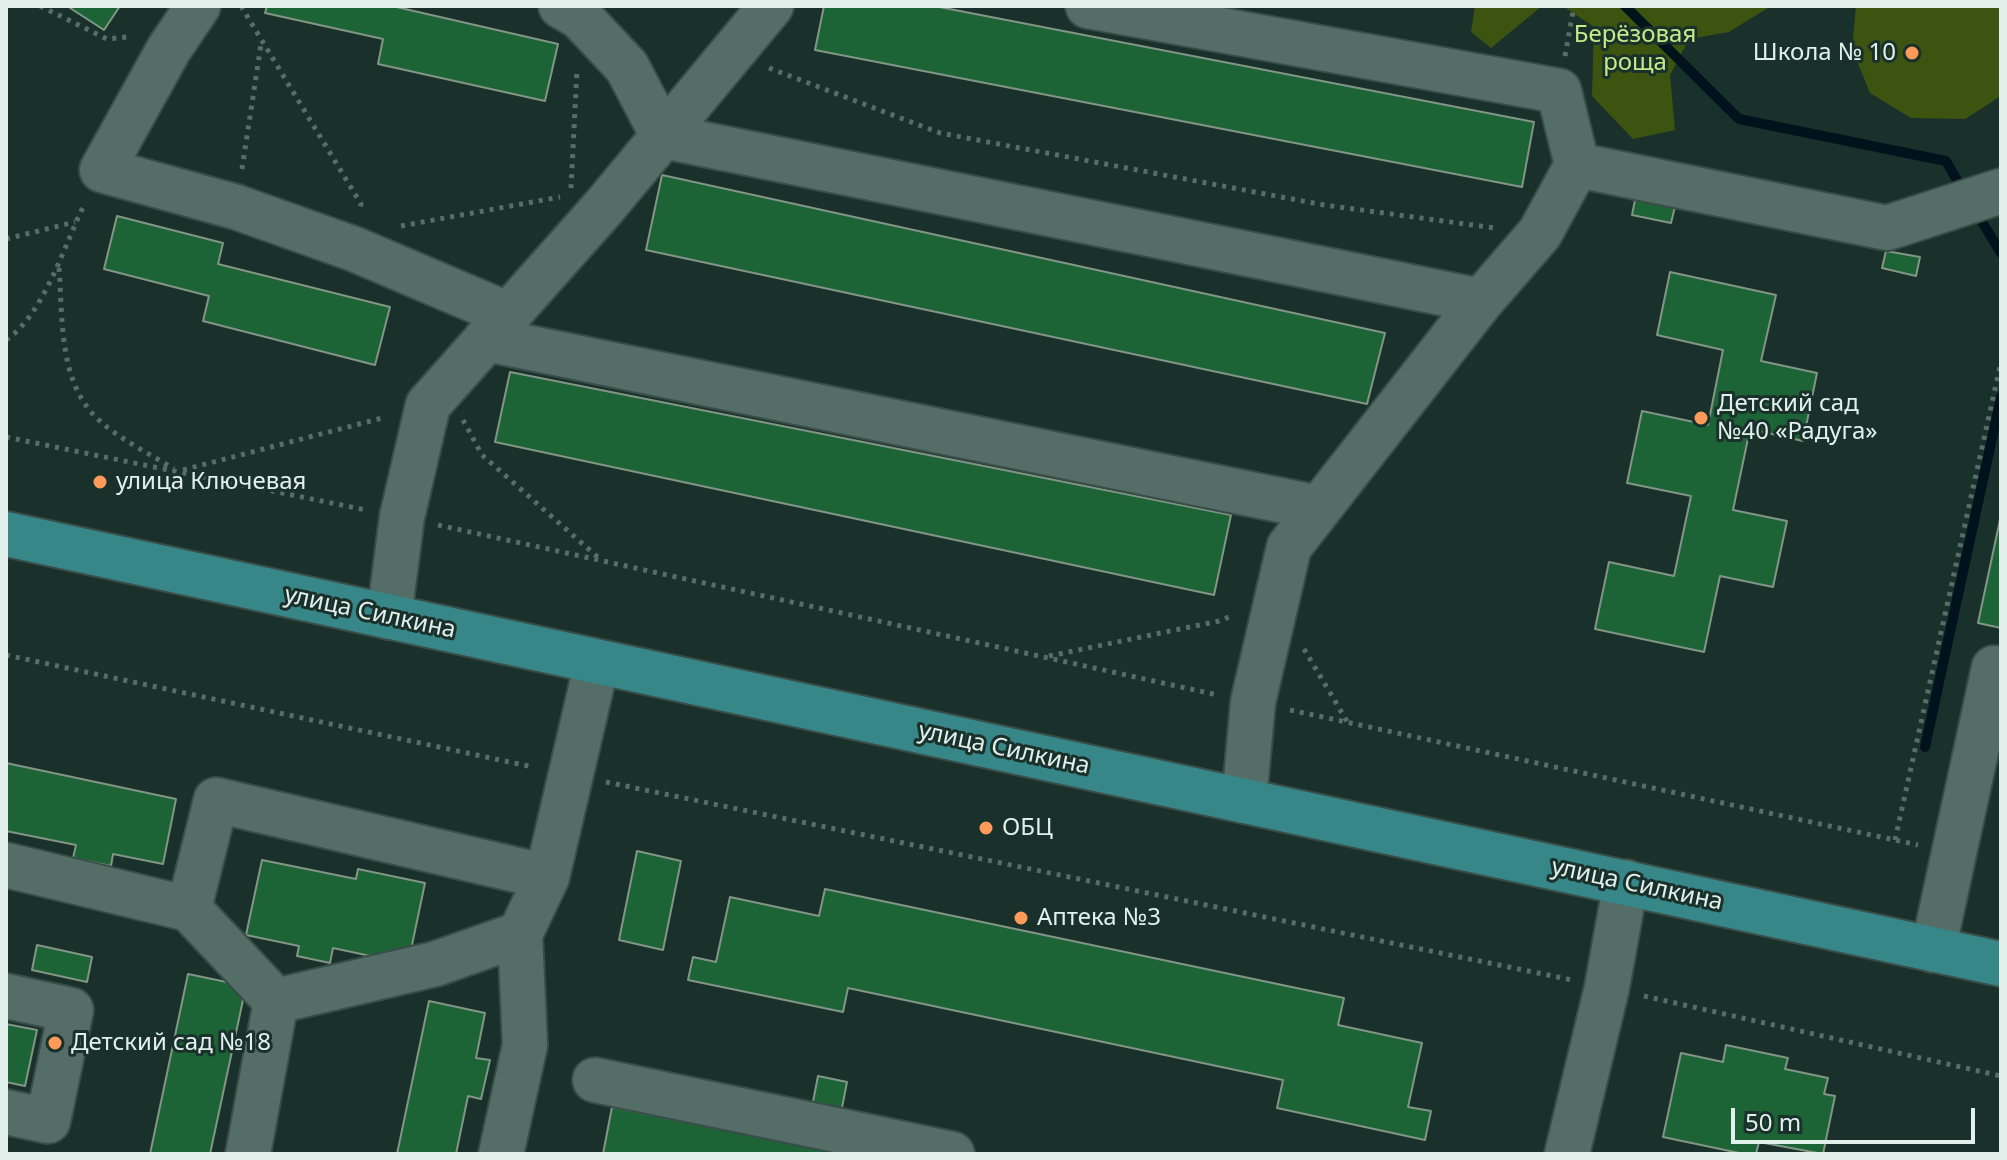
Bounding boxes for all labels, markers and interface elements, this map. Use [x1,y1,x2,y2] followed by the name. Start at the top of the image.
[1574,21,1696,77] park label: Берёзовая роща
[1753,39,1896,67] place label: Школа № 10
[1903,44,1921,62] marker: Школа № 10
[1717,390,1878,446] place label: Детский сад №40 «Радуга»
[1692,409,1710,427] marker: Детский сад №40 «Радуга»
[116,468,306,496] place label: улица Ключевая
[91,473,109,491] marker: улица Ключевая
[282,581,458,645] street label: улица Силкина
[916,717,1092,781] street label: улица Силкина
[1002,814,1053,842] place label: ОБЦ
[977,819,995,837] marker: ОБЦ
[1549,853,1725,917] street label: улица Силкина
[1037,904,1161,932] place label: Аптека №3
[1012,909,1030,927] marker: Аптека №3
[71,1029,271,1057] place label: Детский сад №18
[46,1034,64,1052] marker: Детский сад №18
[1735,1092,1979,1142] scale bar
[1745,1105,1801,1138] text: 50 m

